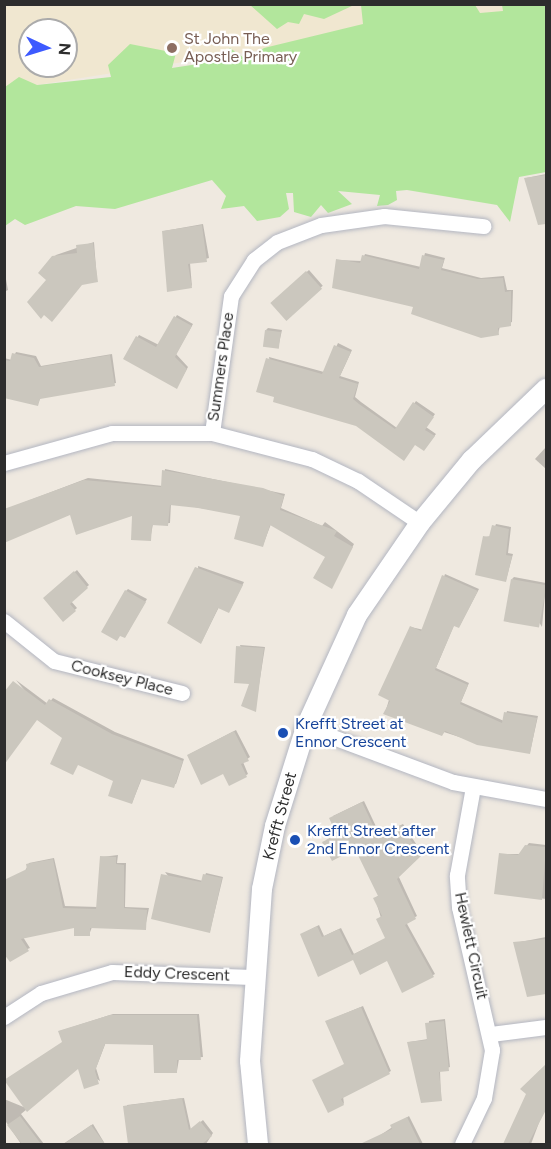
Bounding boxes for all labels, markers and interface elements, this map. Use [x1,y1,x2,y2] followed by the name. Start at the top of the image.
[18,18,78,78] north arrow
[184,29,297,67] place label: St John The Apostle Primary
[165,41,179,55] marker: St John The Apostle Primary
[55,42,74,56] text: N
[204,311,238,423] street label: Summers Place
[69,656,175,700] street label: Cooksey Place
[295,714,406,752] place label: Krefft Street at Ennor Crescent
[276,726,290,740] marker: Krefft Street at Ennor Crescent
[259,770,301,862] street label: Krefft Street
[307,821,450,859] place label: Krefft Street after 2nd Ennor Crescent
[288,833,302,847] marker: Krefft Street after 2nd Ennor Crescent
[450,891,492,1001] street label: Hewlett Circuit
[124,963,230,985] street label: Eddy Crescent

